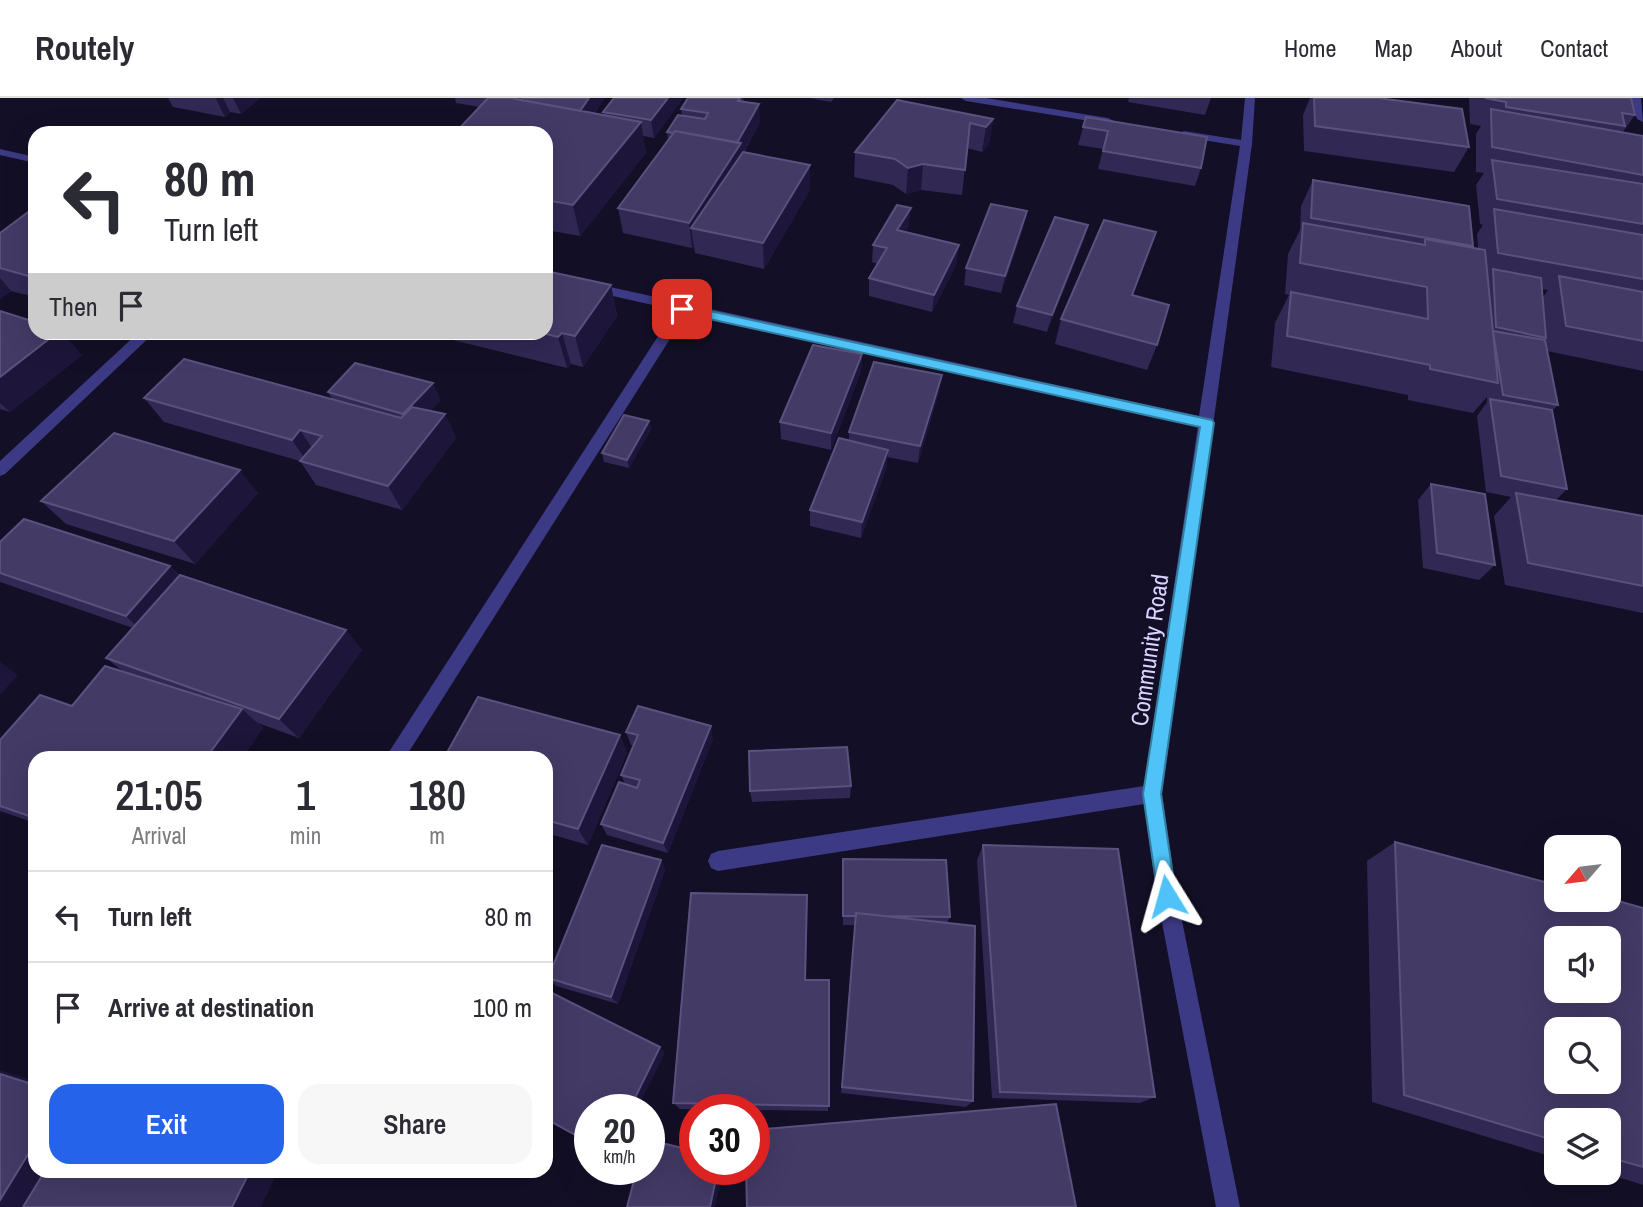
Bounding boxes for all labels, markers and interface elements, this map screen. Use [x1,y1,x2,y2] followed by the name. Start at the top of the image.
[35,26,134,70] text: Routely
[1284,32,1336,64] text: Home
[1374,32,1413,64] text: Map
[1451,32,1502,64] text: About
[1540,32,1608,64] text: Contact
[164,145,256,211] text: 80 m
[49,154,140,245] icon: left
[164,208,258,251] text: Turn left
[652,279,712,339] pin
[112,287,150,325] icon: arrive
[49,289,98,324] text: Then
[663,290,701,328] icon: arrive
[1123,572,1175,728] street label: Community Road
[115,767,203,823] text: 21:05
[296,767,315,823] text: 1
[408,767,466,823] text: 180
[132,820,186,851] text: Arrival
[290,820,321,851] text: min
[429,820,445,851] text: m
[1544,835,1620,912] north arrow
[1544,835,1621,1185] map controls
[1130,859,1204,933] position arrow
[49,898,87,936] icon: left
[108,899,192,934] text: Turn left
[485,899,532,934] text: 80 m
[1544,926,1621,1003] button: sound
[49,989,87,1027] icon: arrive
[108,990,314,1025] text: Arrive at destination
[473,990,532,1025] text: 100 m
[1544,1017,1621,1094] button: search
[49,1084,284,1164] button: Exit
[298,1084,532,1164] button: Share
[679,1094,770,1185] speed limit sign: 30
[604,1107,635,1154] text: 20
[1544,1108,1621,1185] button: layers
[604,1144,636,1169] text: km/h

